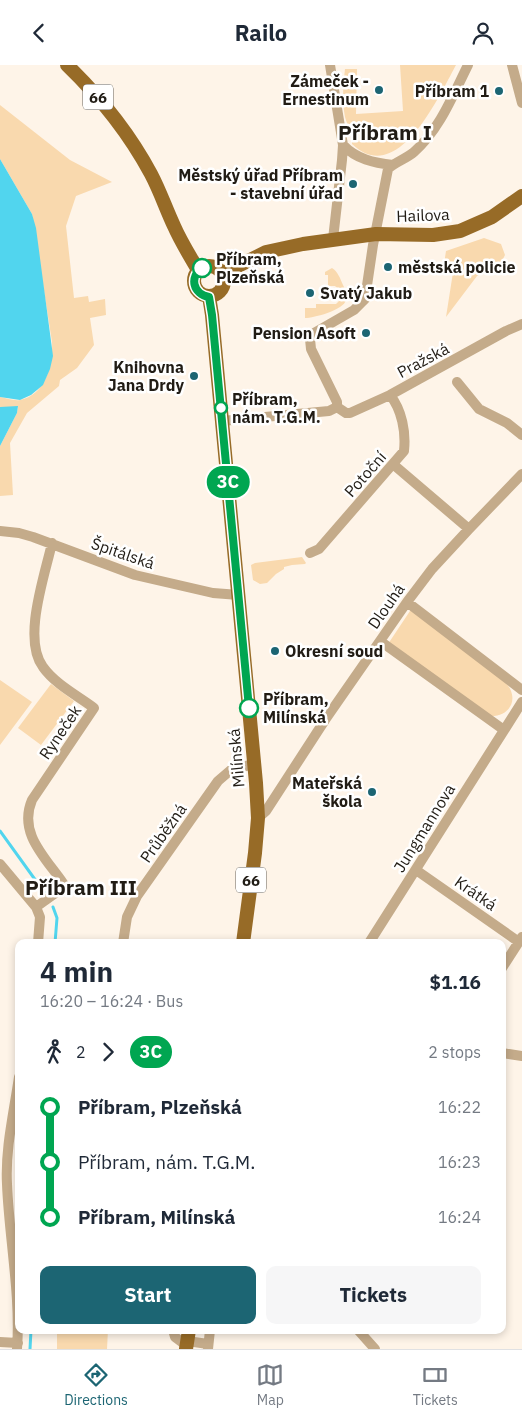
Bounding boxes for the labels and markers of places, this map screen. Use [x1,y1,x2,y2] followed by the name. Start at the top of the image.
[282,71,369,109] place label: Zámeček - Ernestinum
[415,81,489,101] place label: Příbram 1
[373,84,385,96] marker: Zámeček - Ernestinum
[493,85,505,97] marker: Příbram 1
[178,165,343,203] place label: Městský úřad Příbram - stavební úřad
[347,178,359,190] marker: Městský úřad Příbram - stavební úřad
[216,249,284,287] place label: Příbram, Plzeňská
[398,257,516,277] place label: městská policie
[192,258,212,278] marker: Příbram, Plzeňská
[382,261,394,273] marker: městská policie
[320,283,413,303] place label: Svatý Jakub
[304,287,316,299] marker: Svatý Jakub
[252,323,356,343] place label: Pension Asoft
[360,327,372,339] marker: Pension Asoft
[108,357,184,395] place label: Knihovna Jana Drdy
[188,370,200,382] marker: Knihovna Jana Drdy
[232,389,321,427] place label: Příbram, nám. T.G.M.
[214,401,228,415] marker: Příbram, nám. T.G.M.
[285,641,383,661] place label: Okresní soud
[269,645,281,657] marker: Okresní soud
[263,689,329,727] place label: Příbram, Milínská
[239,698,259,718] marker: Příbram, Milínská
[292,773,362,811] place label: Mateřská škola
[366,786,378,798] marker: Mateřská škola

